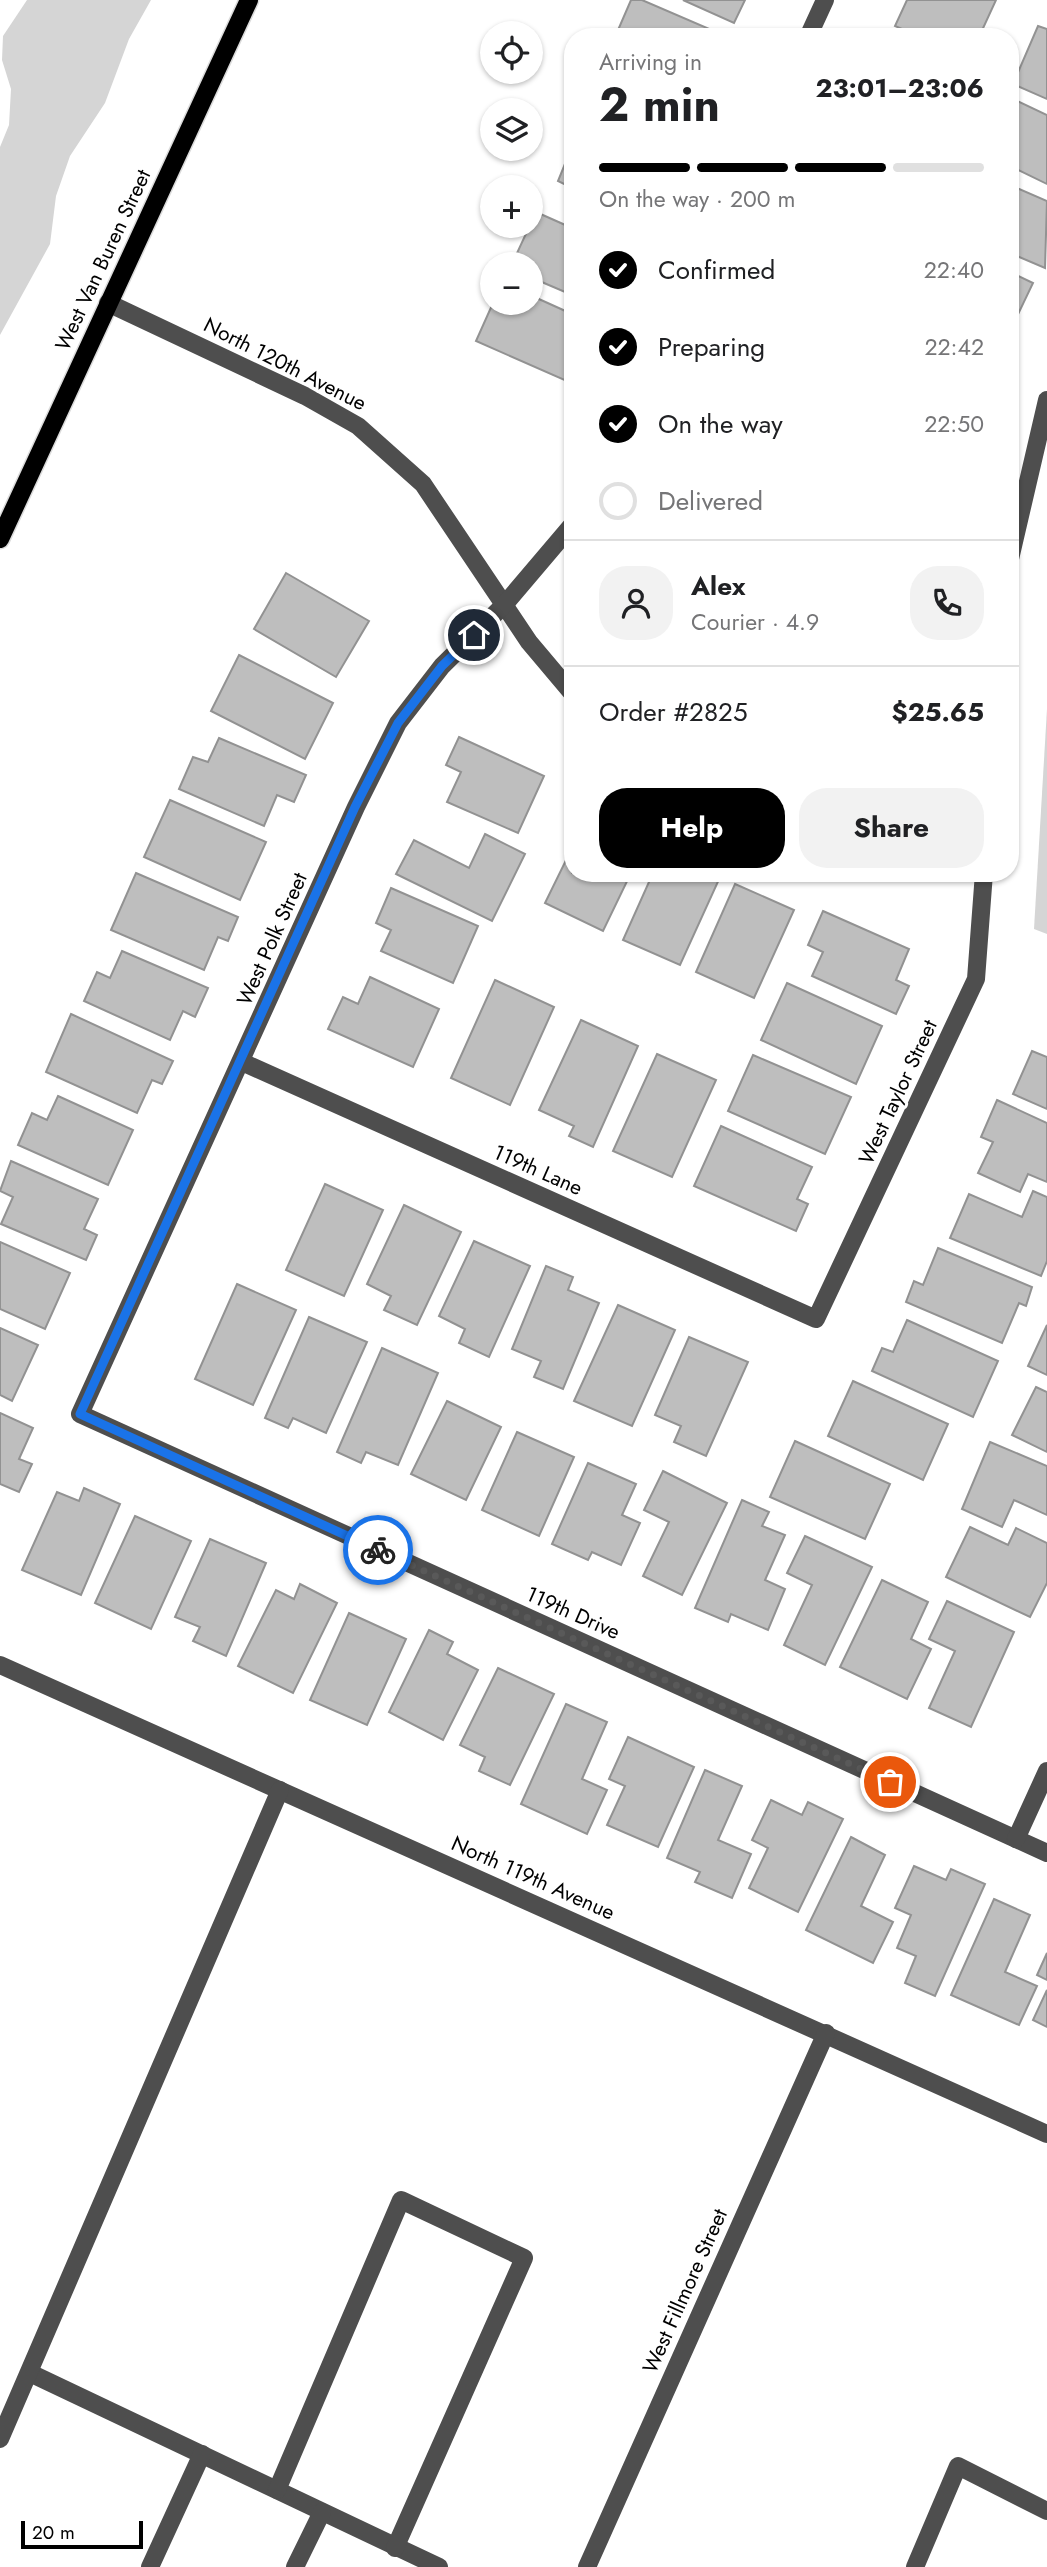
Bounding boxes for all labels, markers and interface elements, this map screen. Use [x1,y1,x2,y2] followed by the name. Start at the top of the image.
[480,21,543,315] map controls
[480,21,543,84] button: locate
[599,45,702,79] text: Arriving in
[815,69,984,107] text: 23:01–23:06
[599,72,720,138] text: 2 min
[480,98,543,161] button: layers
[48,164,158,356] street label: West Van Buren Street
[480,175,543,238] button: +
[599,182,795,216] text: On the way · 200 m
[599,251,637,289] icon: check
[658,251,775,289] text: Confirmed
[480,252,543,315] button: −
[924,253,984,287] text: 22:40
[198,310,372,418] street label: North 120th Avenue
[599,328,637,366] icon: check
[658,328,765,366] text: Preparing
[924,330,984,364] text: 22:42
[599,405,637,443] icon: check
[658,405,783,443] text: On the way
[924,407,984,441] text: 22:50
[658,482,763,520] text: Delivered
[599,566,673,640] button: person
[910,566,984,640] button: phone
[691,567,745,605] text: Alex
[444,605,504,665] pin
[691,605,819,639] text: Courier · 4.9
[455,616,493,654] icon: home
[599,693,748,731] text: Order #2825
[891,693,984,731] text: $25.65
[599,788,785,868] button: Help
[799,788,984,868] button: Share
[229,868,315,1010] street label: West Polk Street
[851,1015,945,1169] street label: West Taylor Street
[489,1137,588,1203] street label: 119th Lane
[343,1515,413,1585] courier
[359,1531,397,1569] icon: bike
[521,1579,625,1647] street label: 119th Drive
[860,1752,920,1812] pin
[871,1763,909,1801] icon: bag
[446,1828,620,1928] street label: North 119th Avenue
[635,2204,735,2378] street label: West Fillmore Street
[21,2518,144,2550] scale bar
[32,2519,75,2546] text: 20 m

